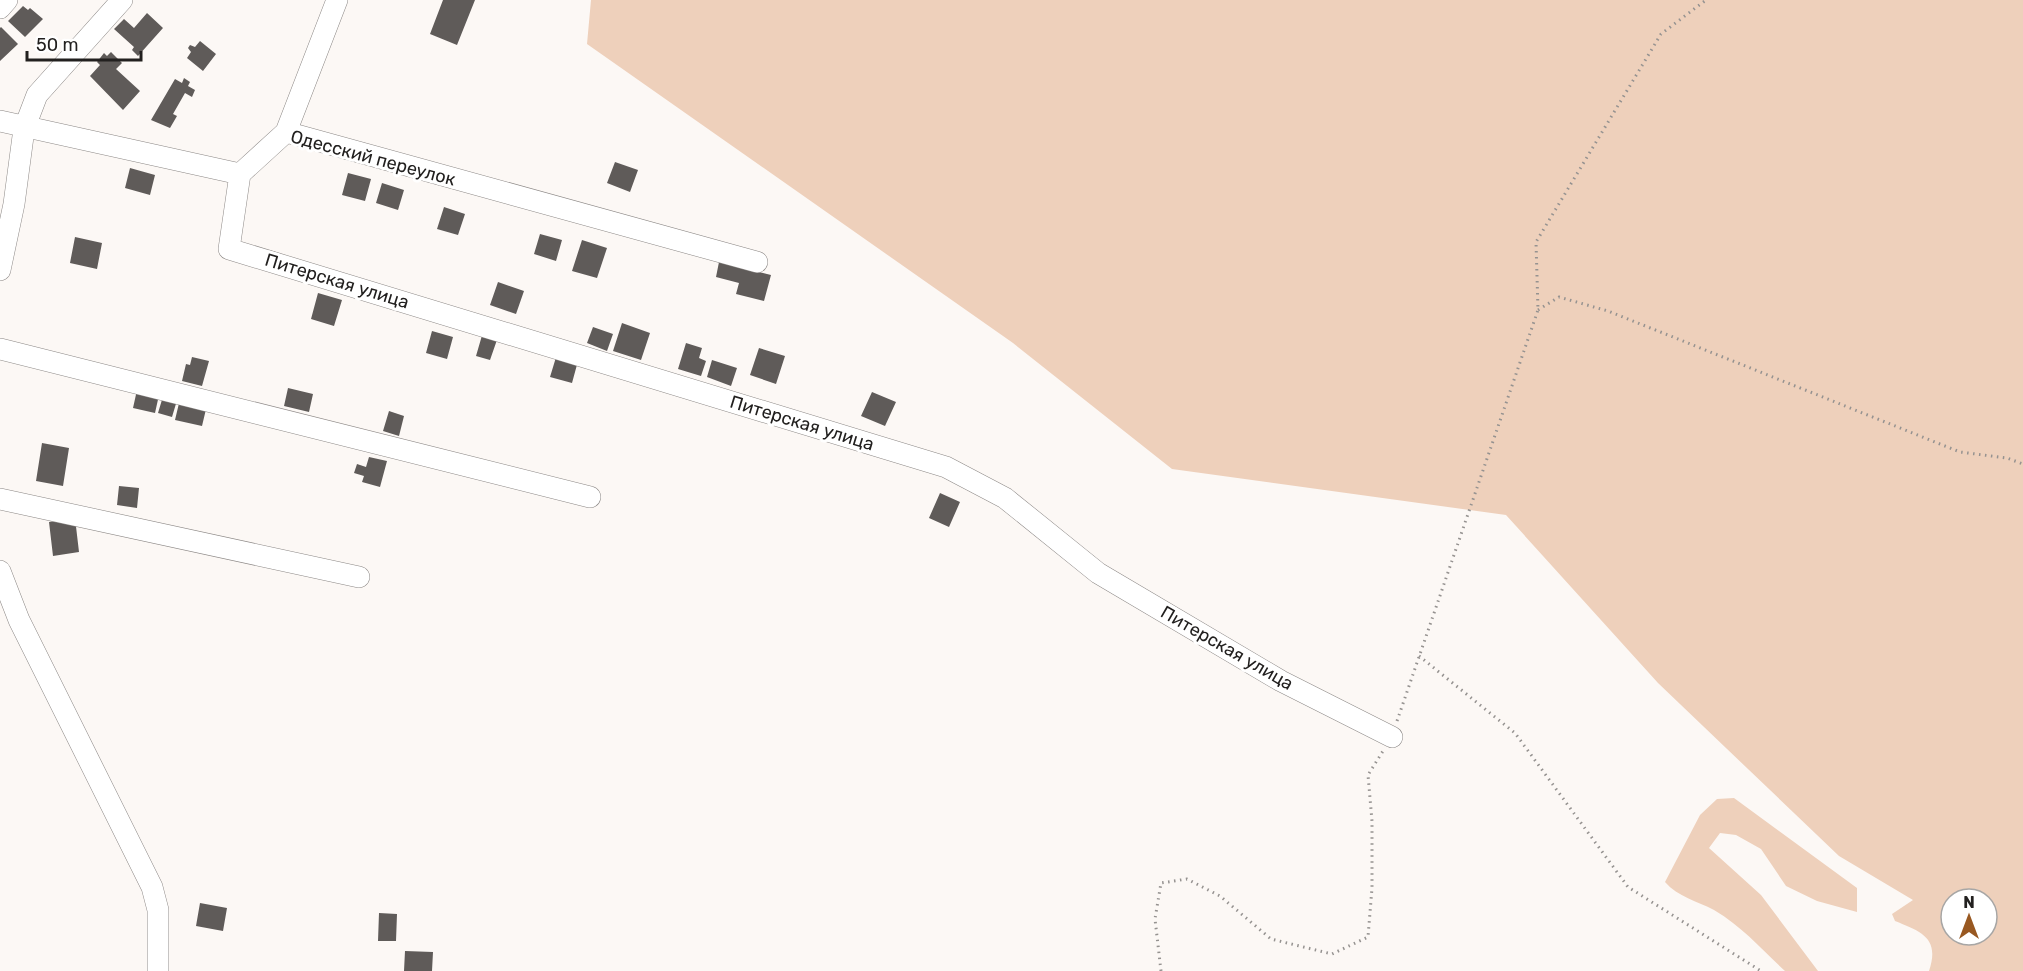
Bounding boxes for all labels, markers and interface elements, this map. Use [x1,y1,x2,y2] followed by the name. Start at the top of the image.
[27,24,141,62] scale bar
[36,34,79,56] text: 50 m
[288,125,458,191] street label: Одесский переулок
[262,249,412,313] street label: Питерская улица
[727,391,877,455] street label: Питерская улица
[1157,601,1297,695] street label: Питерская улица
[1939,887,1999,947] north arrow
[1963,893,1975,912] text: N

